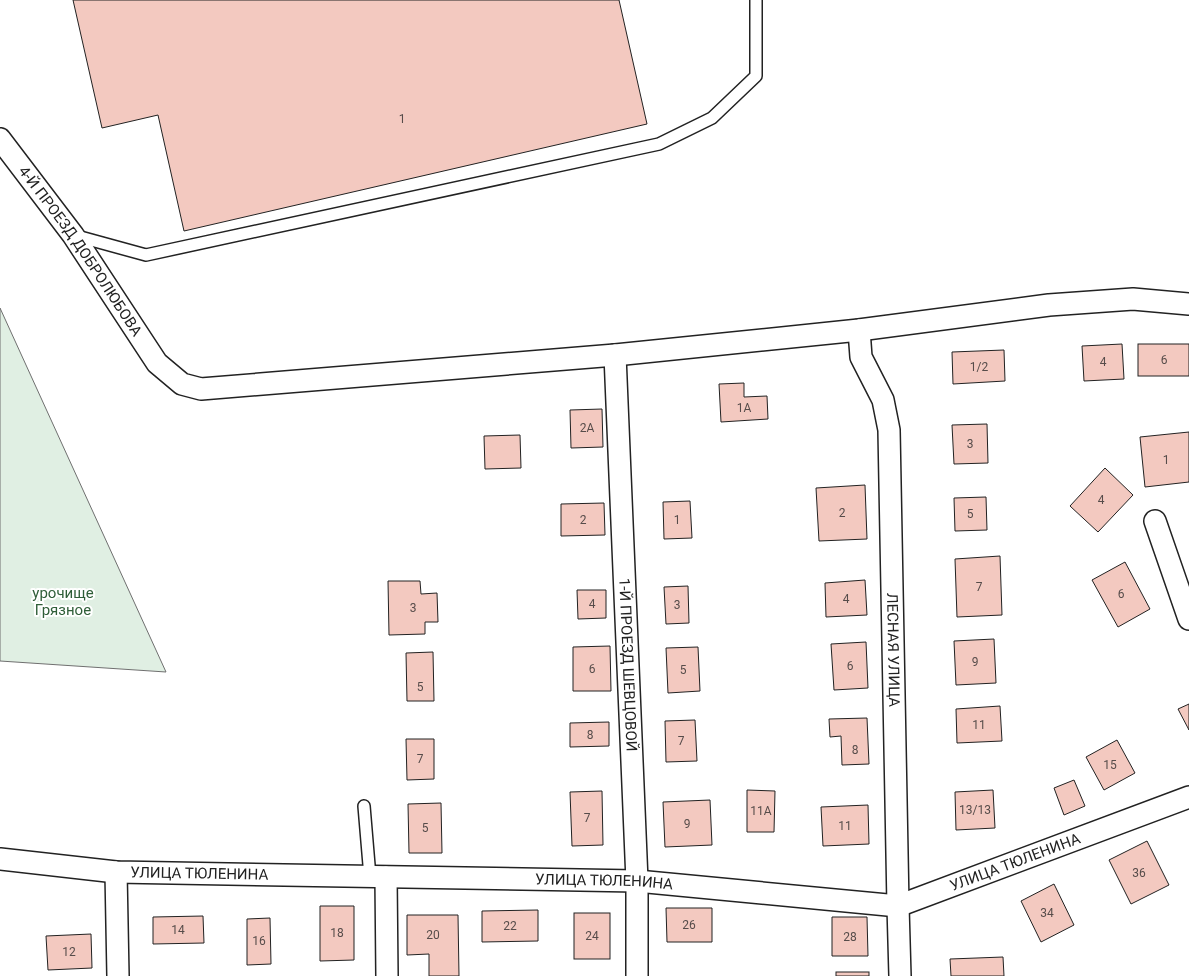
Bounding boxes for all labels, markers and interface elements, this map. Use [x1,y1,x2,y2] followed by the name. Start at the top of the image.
[399,112,405,126] house number: 1
[15,162,146,340] street label: 4-Й ПРОЕЗД ДОБРОЛЮБОВА
[1161,353,1168,367] house number: 6
[1100,355,1107,369] house number: 4
[970,360,988,374] house number: 1/2
[737,401,751,415] house number: 1А
[580,421,594,435] house number: 2А
[967,437,973,451] house number: 3
[1163,453,1169,467] house number: 1
[1098,493,1105,507] house number: 4
[839,506,846,520] house number: 2
[967,507,974,521] house number: 5
[580,513,587,527] house number: 2
[674,513,680,527] house number: 1
[615,578,641,752] street label: 1-Й ПРОЕЗД ШЕВЦОВОЙ
[976,580,983,594] house number: 7
[32,584,94,619] park label: урочище Грязное
[1118,587,1125,601] house number: 6
[843,592,850,606] house number: 4
[883,593,903,707] street label: ЛЕСНАЯ УЛИЦА
[589,597,596,611] house number: 4
[674,598,680,612] house number: 3
[410,601,416,615] house number: 3
[972,655,978,669] house number: 9
[847,659,854,673] house number: 6
[589,662,596,676] house number: 6
[680,663,687,677] house number: 5
[417,680,424,694] house number: 5
[972,718,986,732] house number: 11
[587,728,594,742] house number: 8
[678,734,685,748] house number: 7
[852,743,859,757] house number: 8
[417,752,424,766] house number: 7
[1103,758,1117,772] house number: 15
[959,803,991,817] house number: 13/13
[750,804,772,818] house number: 11А
[584,811,591,825] house number: 7
[684,817,690,831] house number: 9
[838,819,852,833] house number: 11
[422,821,429,835] house number: 5
[947,829,1083,895] street label: УЛИЦА ТЮЛЕНИНА
[130,863,269,884] street label: УЛИЦА ТЮЛЕНИНА
[1132,866,1146,880] house number: 36
[535,870,674,893] street label: УЛИЦА ТЮЛЕНИНА
[1040,906,1054,920] house number: 34
[682,918,696,932] house number: 26
[503,919,517,933] house number: 22
[171,923,185,937] house number: 14
[330,926,344,940] house number: 18
[426,928,440,942] house number: 20
[585,929,599,943] house number: 24
[843,930,857,944] house number: 28
[252,934,266,948] house number: 16
[62,945,76,959] house number: 12

